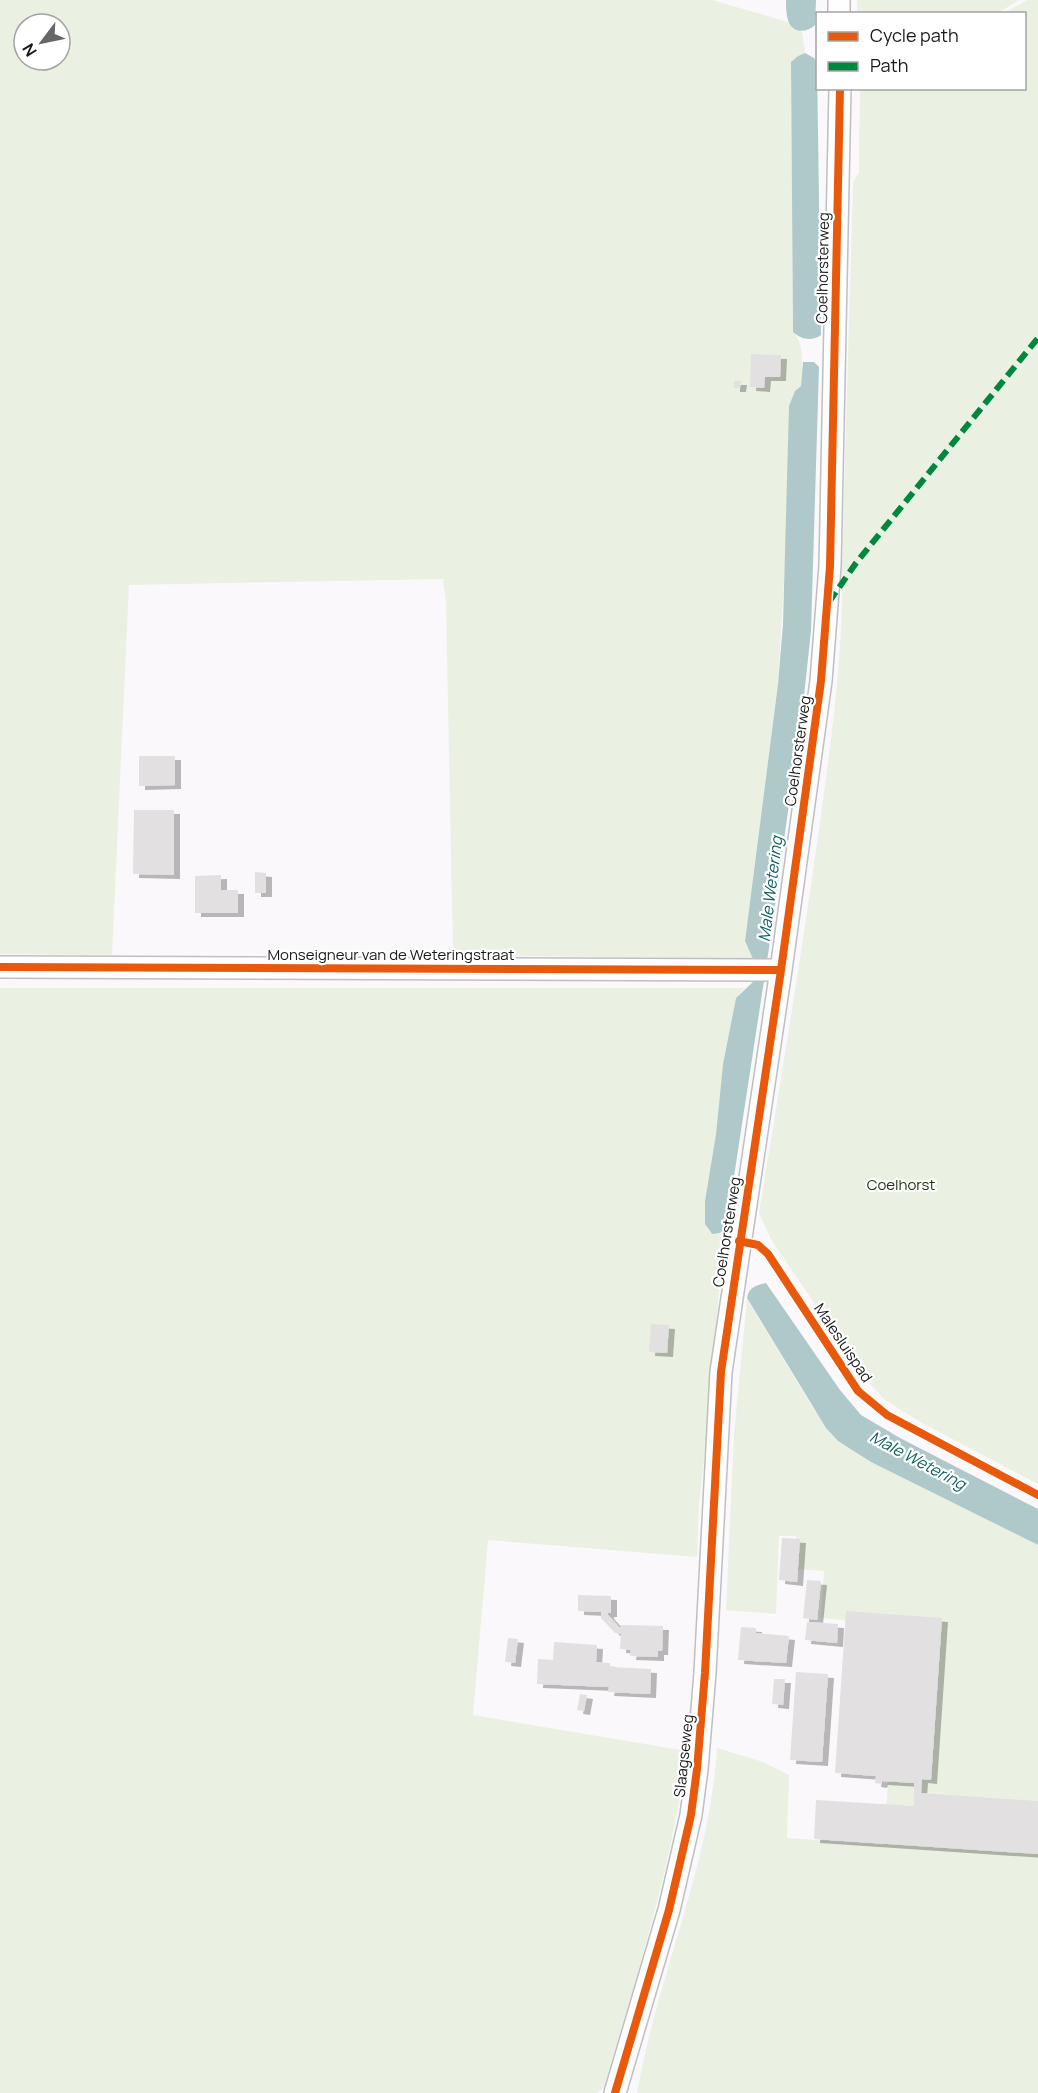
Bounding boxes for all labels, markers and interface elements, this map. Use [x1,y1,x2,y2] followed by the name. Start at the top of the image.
[12,12,72,72] north arrow
[816,12,1026,90] legend
[870,23,959,47] text: Cycle path
[17,39,42,61] text: N
[870,53,908,77] text: Path
[811,212,834,324] street label: Coelhorsterweg
[779,694,816,808] street label: Coelhorsterweg
[753,834,788,943] water label: Male Wetering
[267,944,515,965] street label: Monseigneur van de Weteringstraat
[867,1174,935,1195] park label: Coelhorst
[707,1175,746,1289] street label: Coelhorsterweg
[809,1299,878,1386] street label: Malesluispad
[866,1425,971,1495] water label: Male Wetering
[669,1713,698,1799] street label: Slaagseweg

